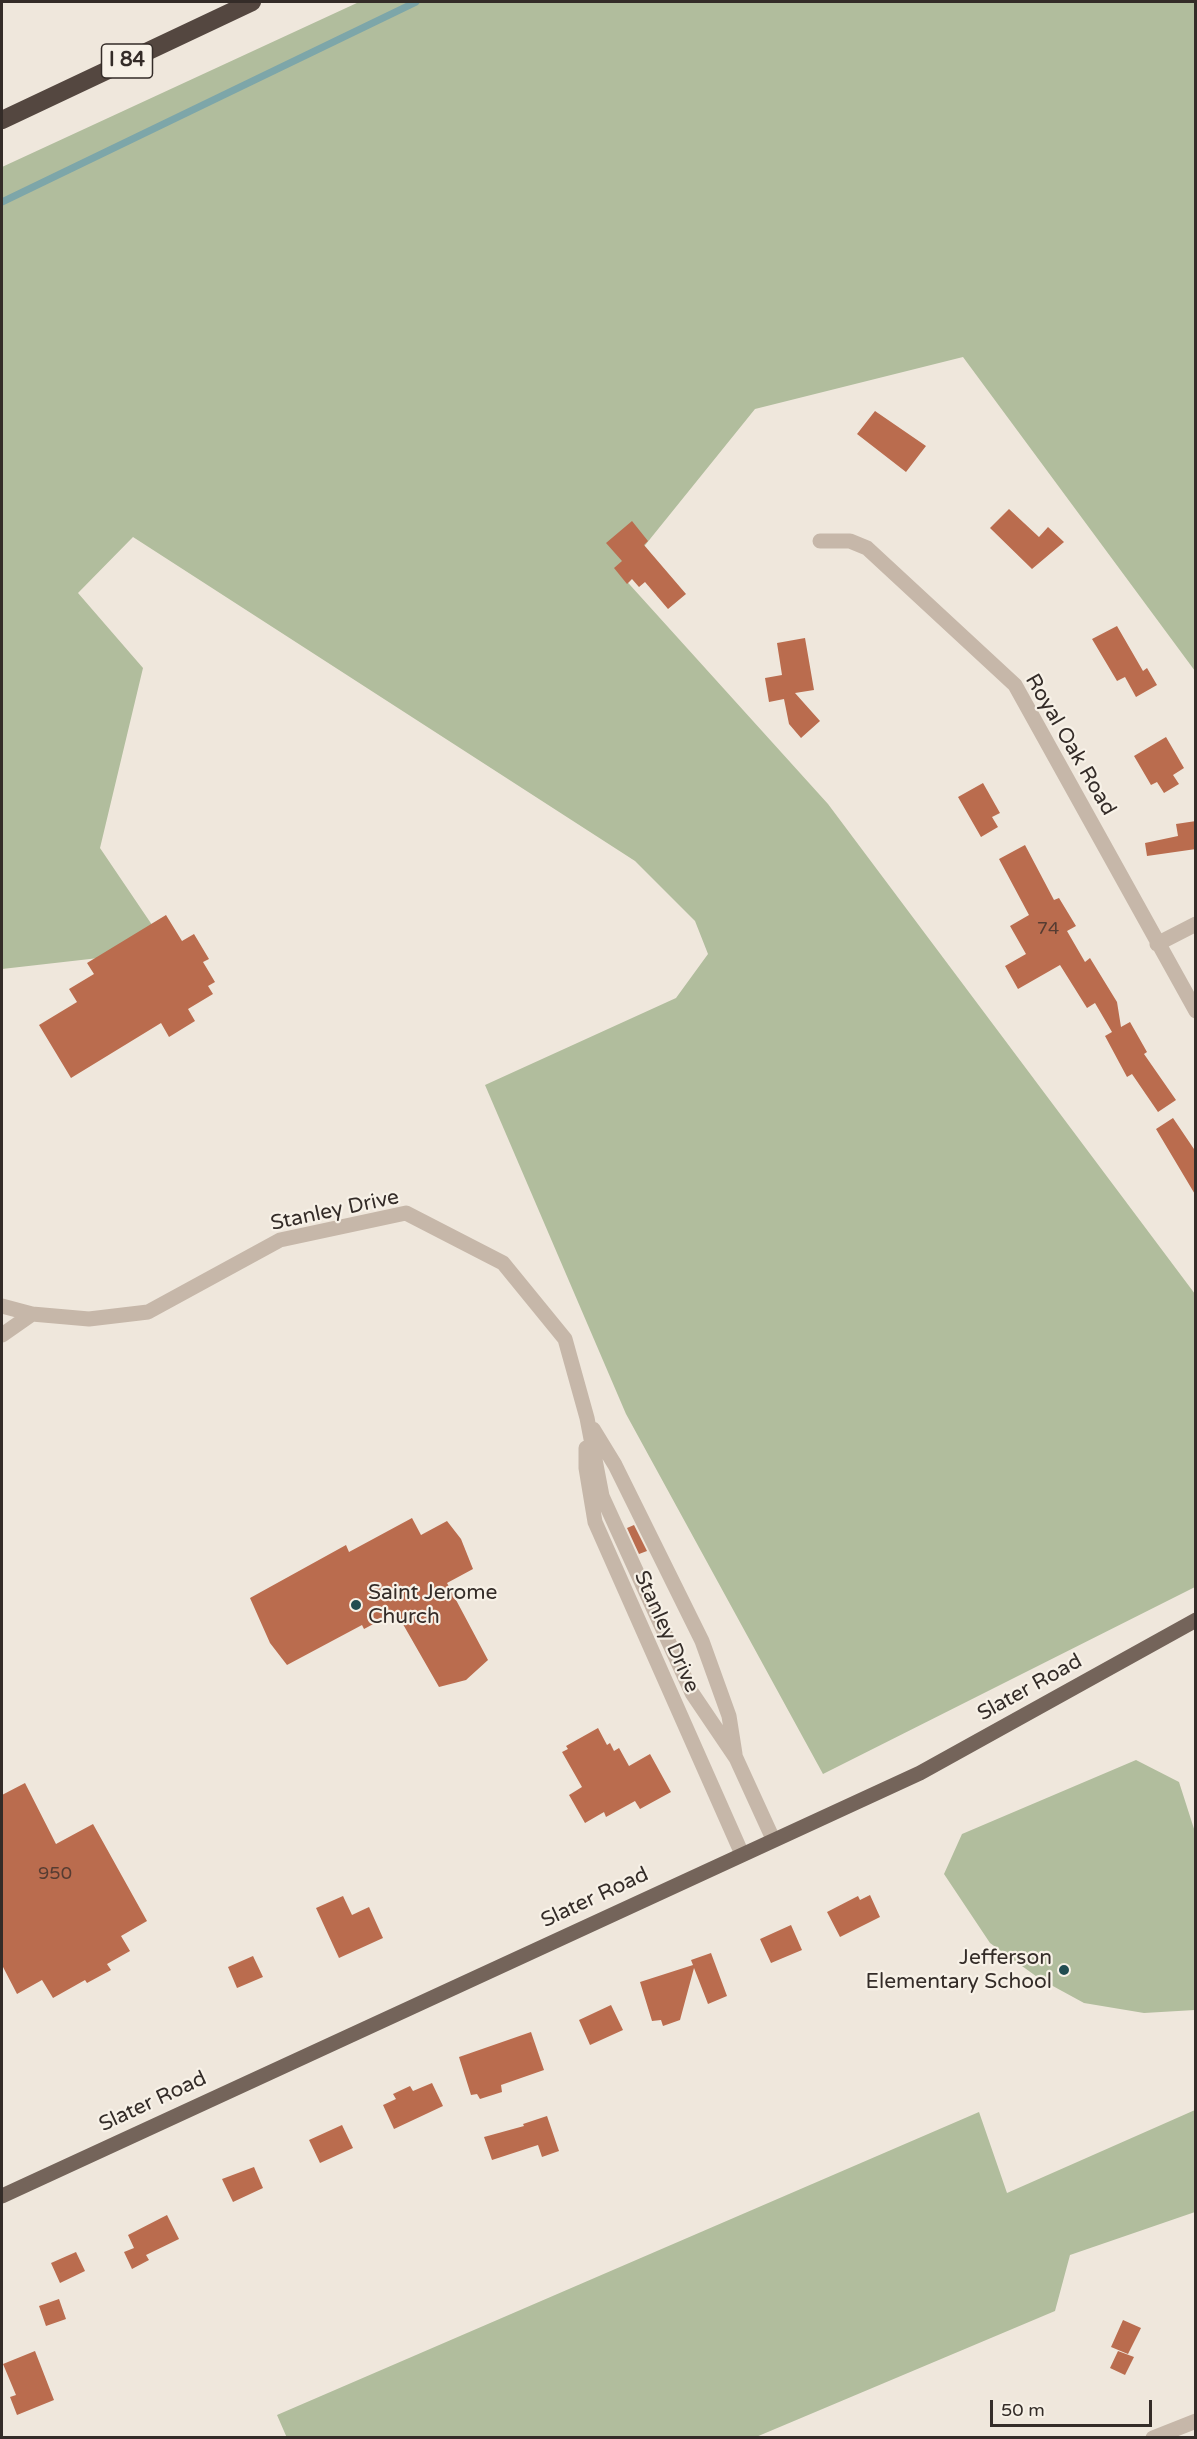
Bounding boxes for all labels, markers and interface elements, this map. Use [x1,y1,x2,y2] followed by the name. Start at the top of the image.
[102,44,152,78] road number: I 84
[1019,670,1121,820] street label: Royal Oak Road
[1037,918,1059,940] house number: 74
[269,1185,401,1237] street label: Stanley Drive
[628,1567,704,1697] street label: Stanley Drive
[368,1580,497,1630] place label: Saint Jerome Church
[349,1598,363,1612] marker: Saint Jerome Church
[973,1649,1087,1727] street label: Slater Road
[537,1862,653,1934] street label: Slater Road
[38,1863,72,1885] house number: 950
[865,1945,1052,1995] place label: Jefferson Elementary School
[1057,1963,1071,1977] marker: Jefferson Elementary School
[95,2066,211,2138] street label: Slater Road
[993,2388,1155,2426] scale bar
[1001,2399,1045,2421] text: 50 m

